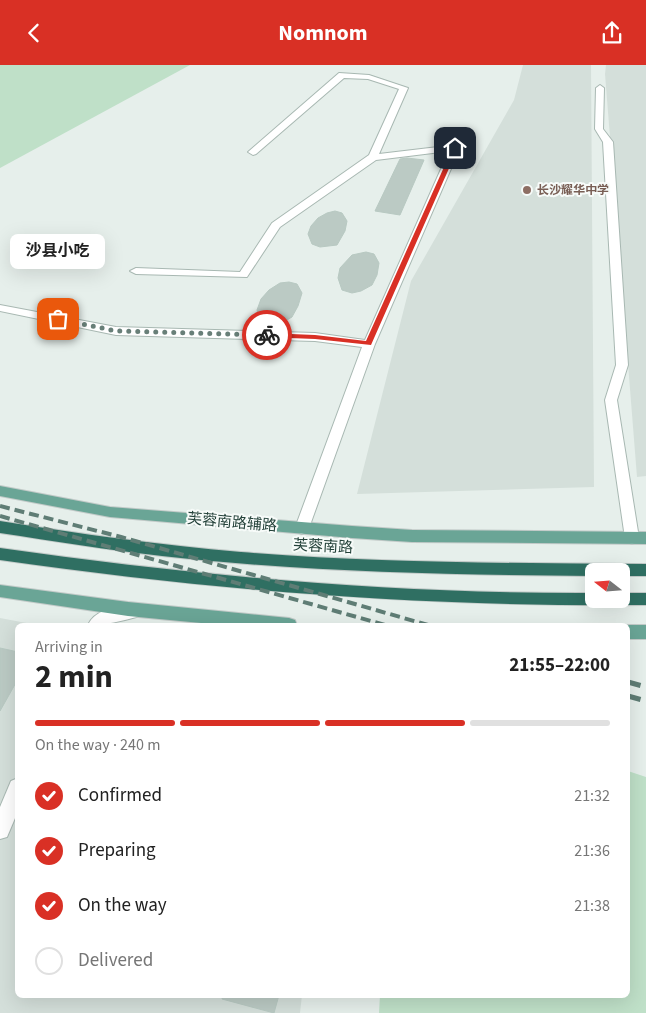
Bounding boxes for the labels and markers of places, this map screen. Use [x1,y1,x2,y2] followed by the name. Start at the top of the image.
[434,127,476,169] pin
[537,182,609,199] place label: 长沙耀华中学
[521,184,533,196] marker: 长沙耀华中学
[10,234,106,269] callout: 沙县小吃
[37,298,79,340] pin

